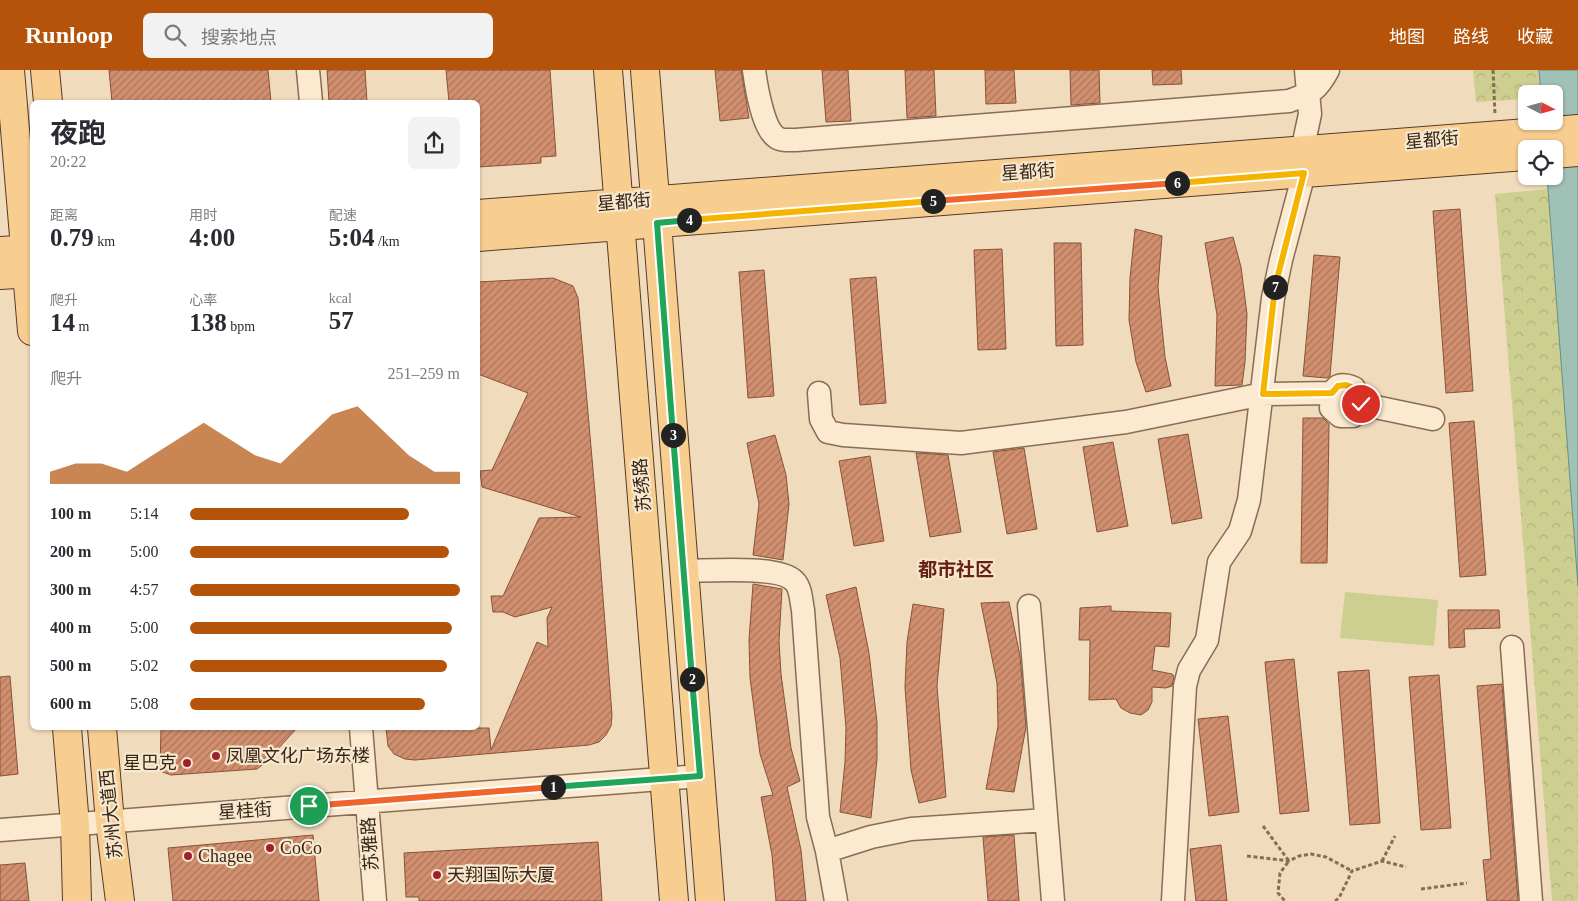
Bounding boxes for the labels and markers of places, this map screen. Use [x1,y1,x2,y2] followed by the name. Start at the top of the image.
[1164,170,1190,196] pin: 6
[920,188,946,214] pin: 5
[676,208,702,232] pin: 4
[1262,274,1288,300] pin: 7
[1340,383,1382,425] pin
[660,422,686,448] pin: 3
[680,666,704,692] pin: 2
[226,746,370,766] place label: 凤凰文化广场东楼
[210,750,222,762] marker: 凤凰文化广场东楼
[123,753,177,773] place label: 星巴克
[181,757,193,769] marker: 星巴克
[540,774,566,800] pin: 1
[288,785,330,827] pin
[280,838,322,858] place label: CoCo
[264,842,276,854] marker: CoCo
[198,846,252,866] place label: Chagee
[182,850,194,862] marker: Chagee
[447,865,555,885] place label: 天翔国际大厦
[431,869,443,881] marker: 天翔国际大厦

